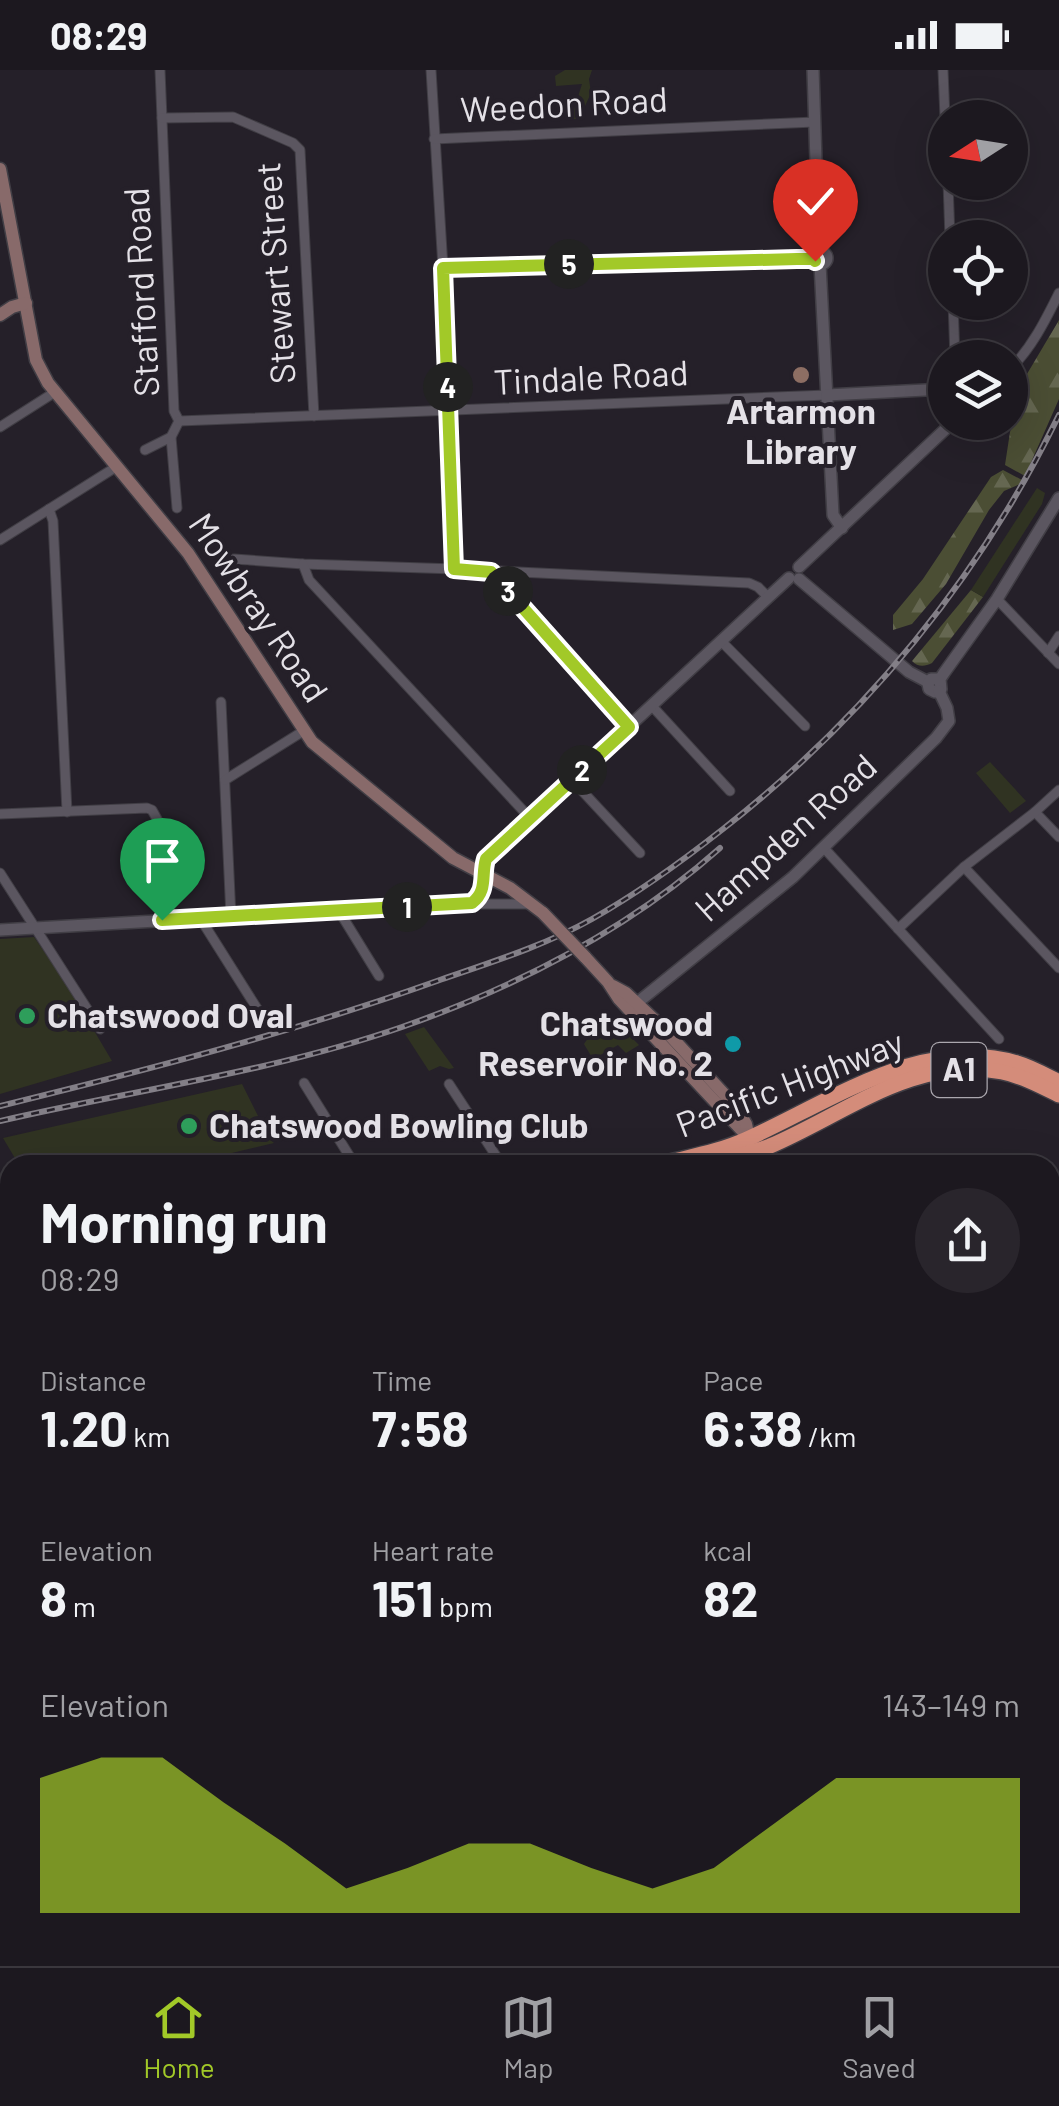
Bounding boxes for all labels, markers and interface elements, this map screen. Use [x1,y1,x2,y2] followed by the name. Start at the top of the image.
[50,12,148,58] text: 08:29
[459,77,669,129] street label: Weedon Road
[928,100,1028,200] north arrow
[928,100,1028,440] map controls
[773,159,858,262] pin
[245,161,303,385] street label: Stewart Street
[788,174,843,229] icon: check
[114,186,166,398] street label: Stafford Road
[928,220,1028,320] button: locate
[544,239,594,289] pin: 5
[561,247,577,281] text: 5
[928,340,1028,440] button: layers
[492,350,689,402] street label: Tindale Road
[423,362,473,412] pin: 4
[790,364,812,386] marker: Artarmon Library
[440,370,456,404] text: 4
[726,389,876,471] place label: Artarmon Library
[181,505,338,709] street label: Mowbray Road
[483,566,533,616] pin: 3
[500,574,516,608] text: 3
[685,744,884,929] street label: Hampden Road
[557,745,607,795] pin: 2
[574,753,590,787] text: 2
[120,818,205,921] pin
[135,833,190,888] icon: arrive
[382,882,432,932] pin: 1
[402,890,412,924] text: 1
[47,993,293,1035] place label: Chatswood Oval
[478,1001,713,1083] place label: Chatswood Reservoir No. 2
[16,1005,38,1027] marker: Chatswood Oval
[670,1020,909,1145] street label: Pacific Highway
[722,1033,744,1055] marker: Chatswood Reservoir No. 2
[932,1043,986,1097] road number: A1
[209,1103,589,1145] place label: Chatswood Bowling Club
[178,1115,200,1137] marker: Chatswood Bowling Club
[40,1188,328,1254] text: Morning run
[915,1188,1020,1293] button: share
[40,1259,119,1297] text: 08:29
[40,1363,147,1397] text: Distance
[372,1363,432,1397] text: Time
[703,1363,764,1397] text: Pace
[40,1397,128,1457] text: 1.20
[372,1397,469,1457] text: 7:58
[703,1397,802,1457] text: 6:38
[128,1419,171,1453] text: km
[802,1419,856,1453] text: /km
[40,1533,153,1567] text: Elevation
[372,1533,494,1567] text: Heart rate
[703,1533,752,1567] text: kcal
[40,1567,67,1627] text: 8
[372,1567,433,1627] text: 151
[703,1567,758,1627] text: 82
[67,1589,96,1623] text: m
[433,1589,493,1623] text: bpm
[40,1685,169,1723] text: Elevation
[882,1685,1020,1723] text: 143–149 m
[143,1990,215,2084] tab: Home
[501,1990,556,2084] tab: Map
[842,1990,916,2084] tab: Saved

